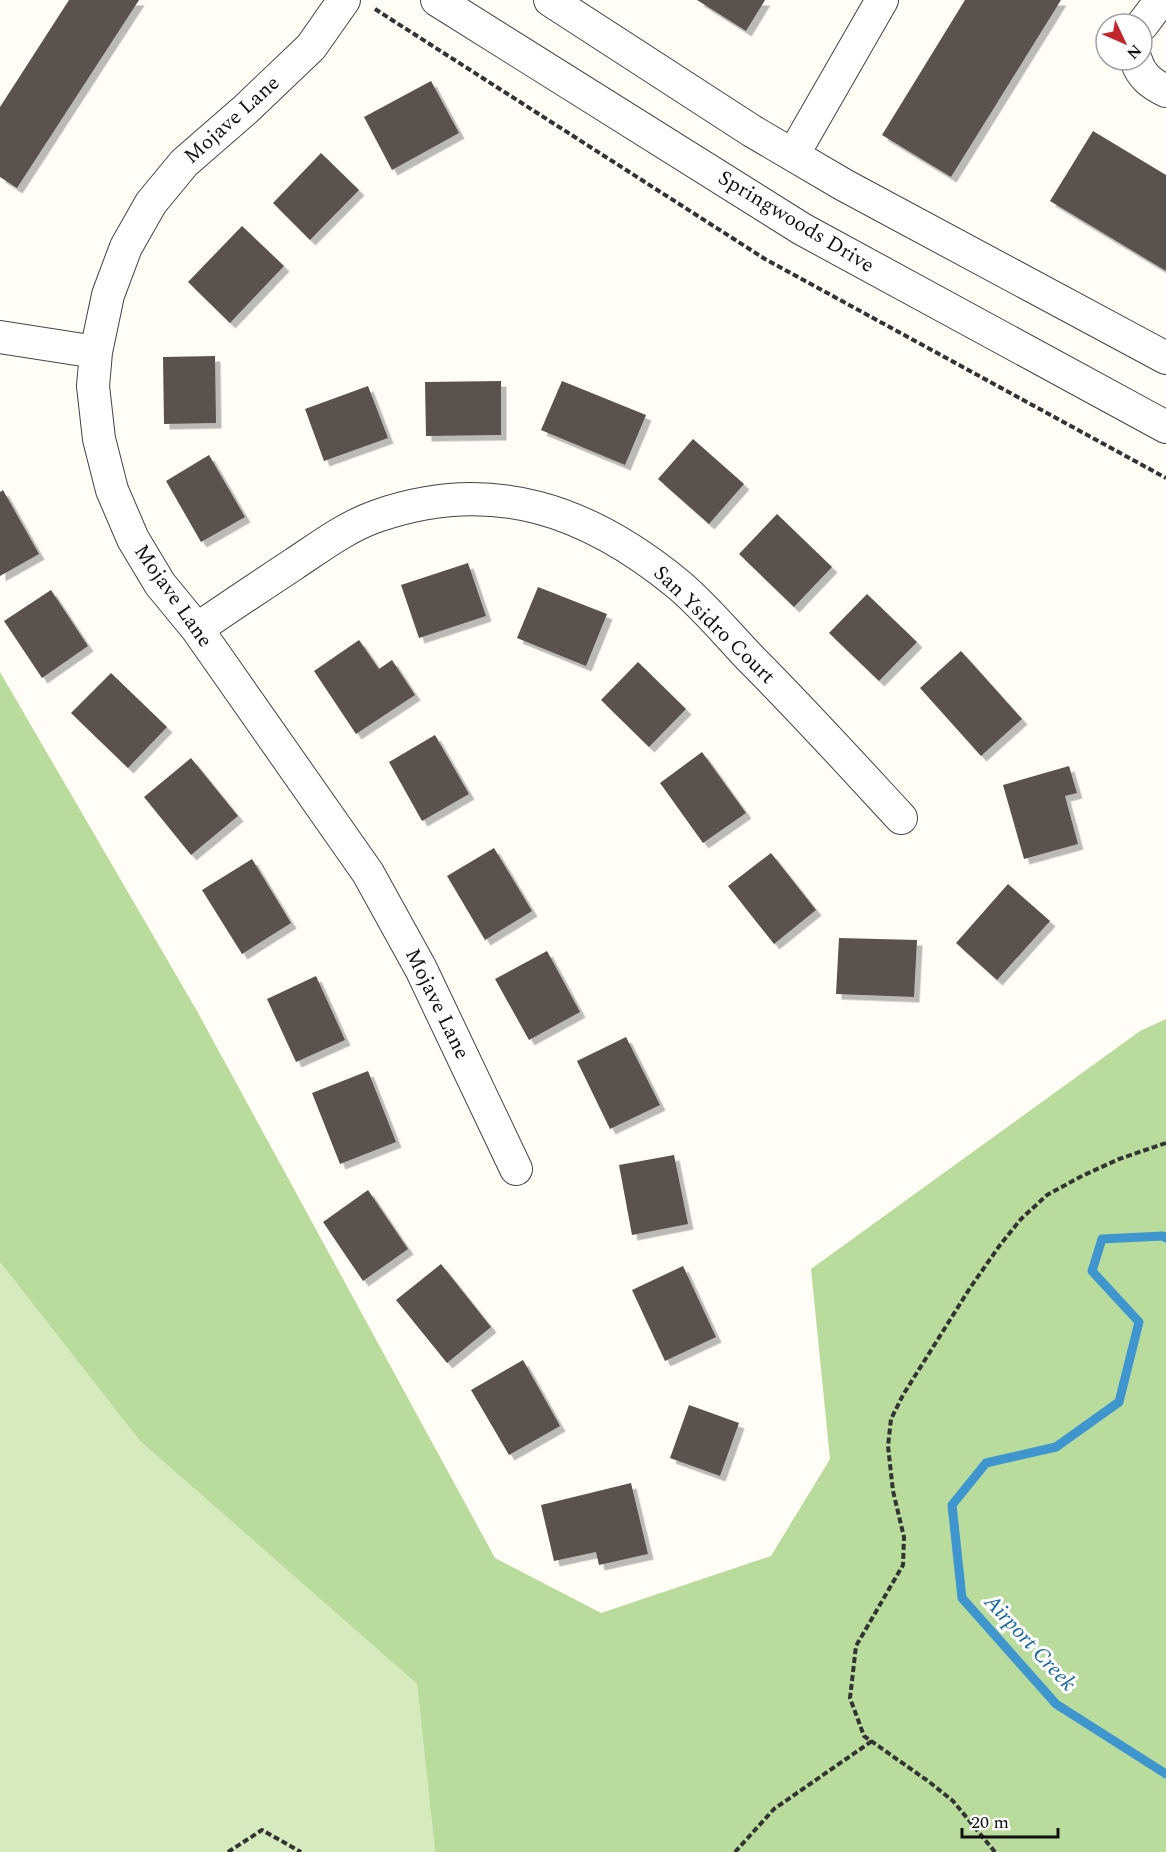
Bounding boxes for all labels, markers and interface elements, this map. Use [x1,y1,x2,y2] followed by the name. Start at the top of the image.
[1094,12,1154,72] north arrow
[1121,39,1147,65] text: N
[177,68,287,172] street label: Mojave Lane
[712,163,880,281] street label: Springwoods Drive
[126,538,220,654] street label: Mojave Lane
[646,558,782,692] street label: San Ysidro Court
[396,943,478,1065] street label: Mojave Lane
[976,1586,1084,1699] water label: Airport Creek
[962,1801,1058,1839] scale bar
[971,1809,1009,1836] text: 20 m

